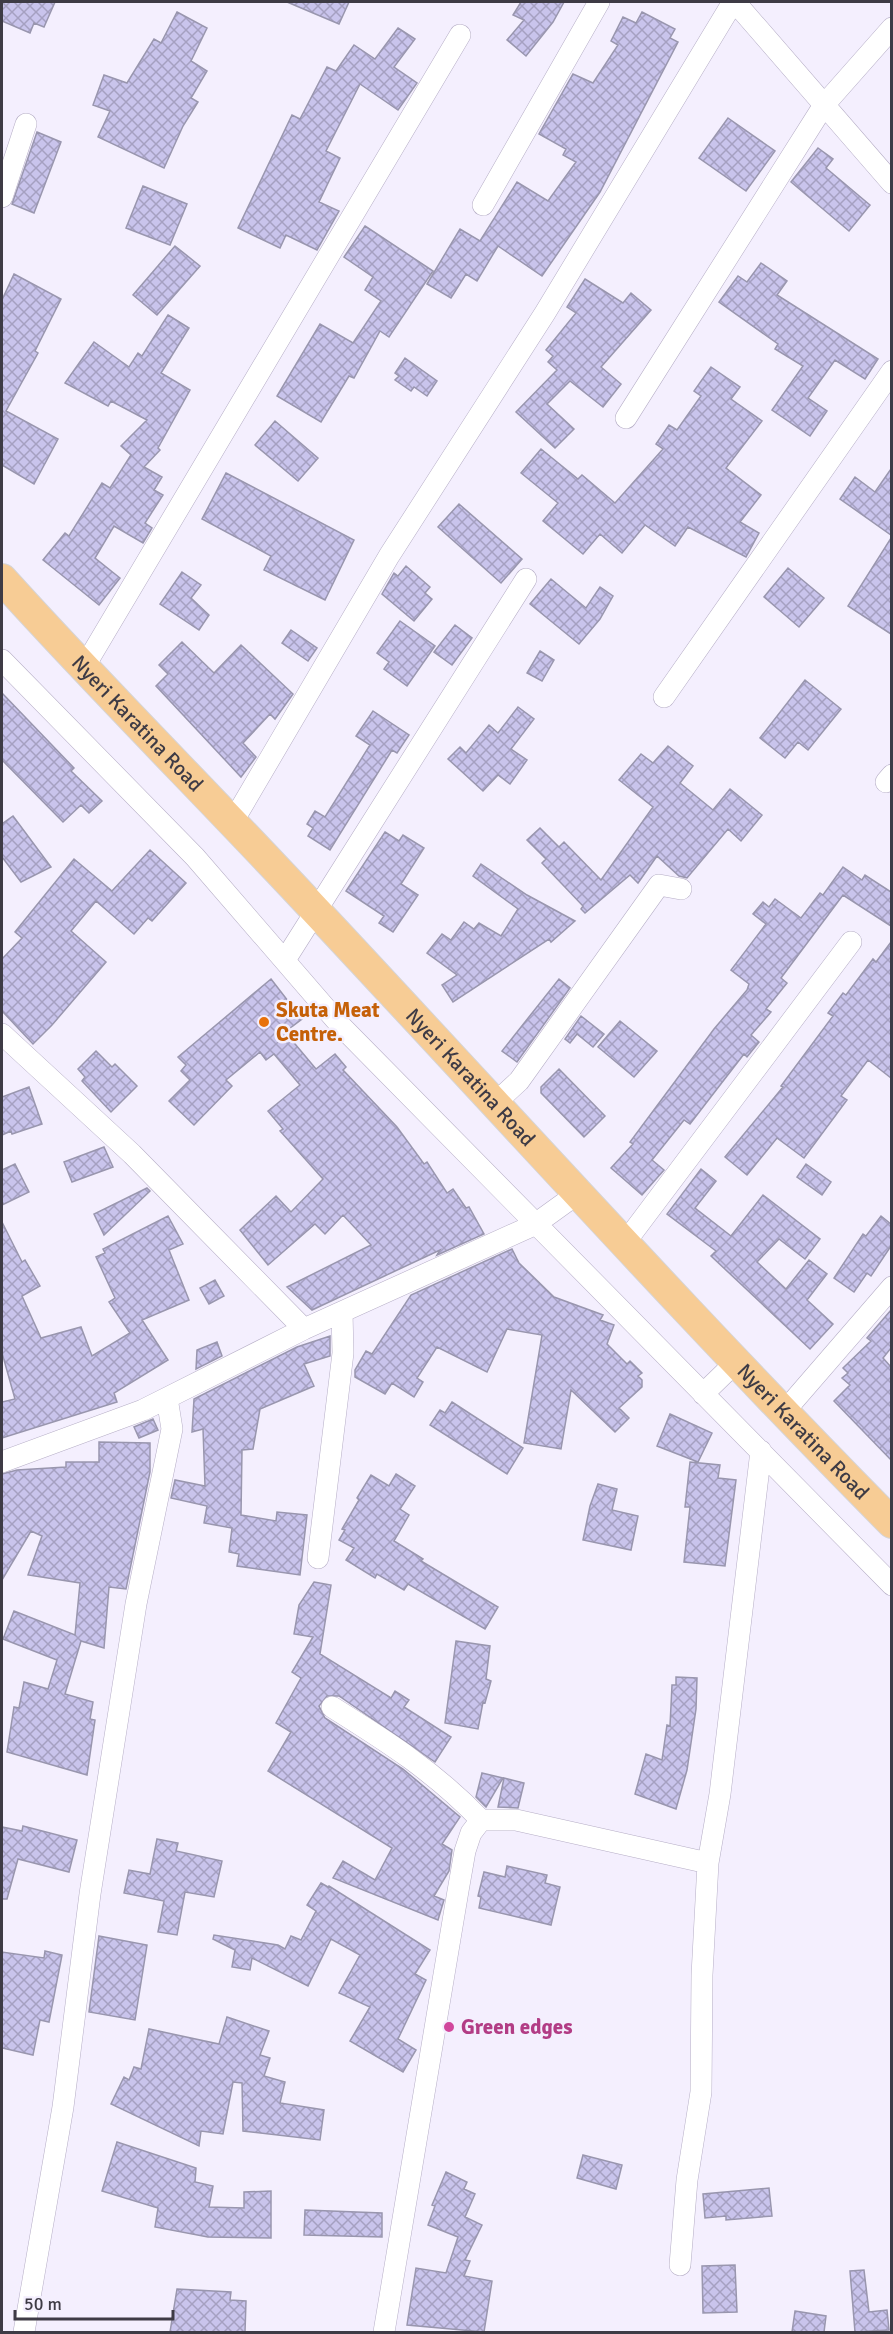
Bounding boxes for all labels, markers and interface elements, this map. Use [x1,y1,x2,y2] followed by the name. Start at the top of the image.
[66,650,209,797] street label: Nyeri Karatina Road
[276,997,380,1047] place label: Skuta Meat Centre.
[400,1003,541,1152] street label: Nyeri Karatina Road
[257,1015,271,1029] marker: Skuta Meat Centre.
[732,1358,875,1505] street label: Nyeri Karatina Road
[461,2014,572,2040] place label: Green edges
[442,2020,456,2034] marker: Green edges
[15,2283,172,2321] scale bar
[24,2293,62,2315] text: 50 m

